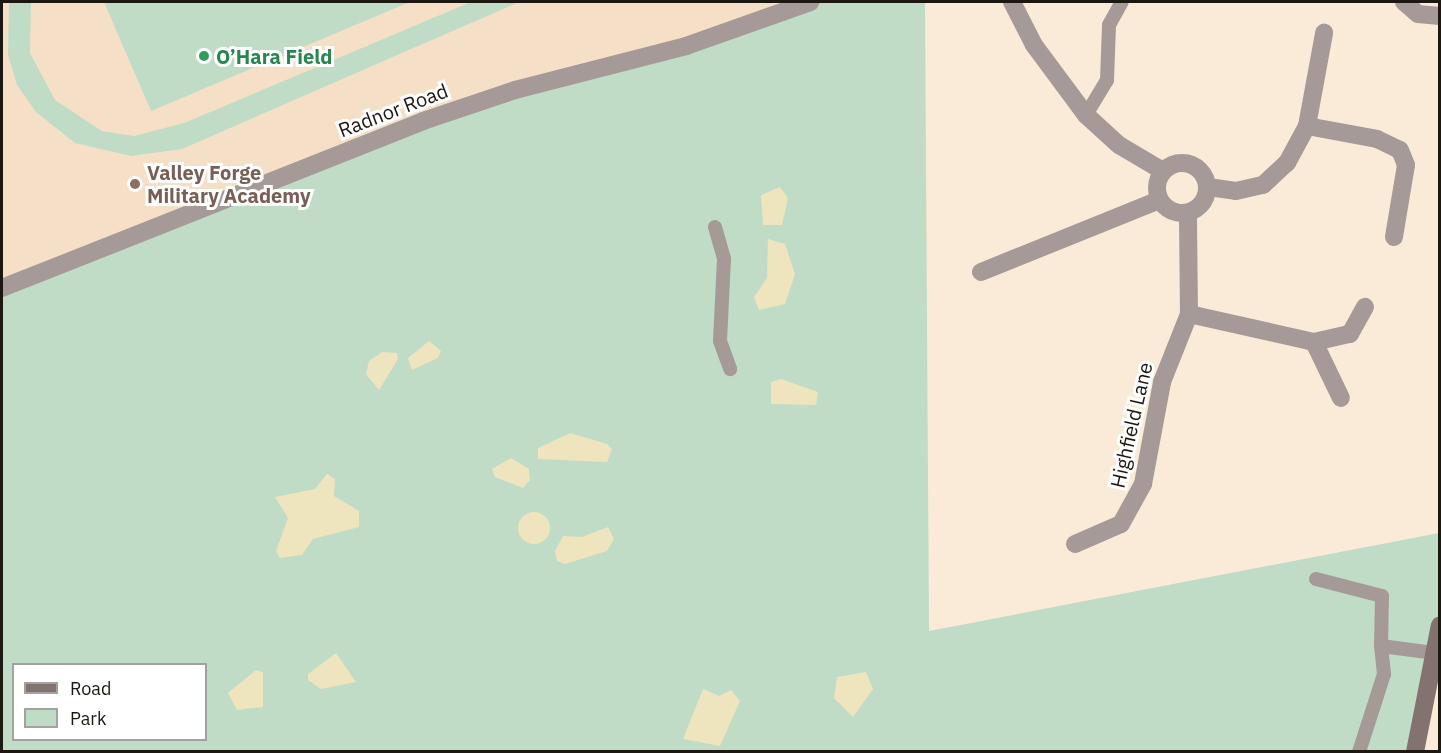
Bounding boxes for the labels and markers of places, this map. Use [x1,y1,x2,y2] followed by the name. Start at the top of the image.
[216,44,332,68] place label: O’Hara Field
[197,49,211,63] marker: O’Hara Field
[147,160,311,207] place label: Valley Forge Military Academy
[128,177,142,191] marker: Valley Forge Military Academy

